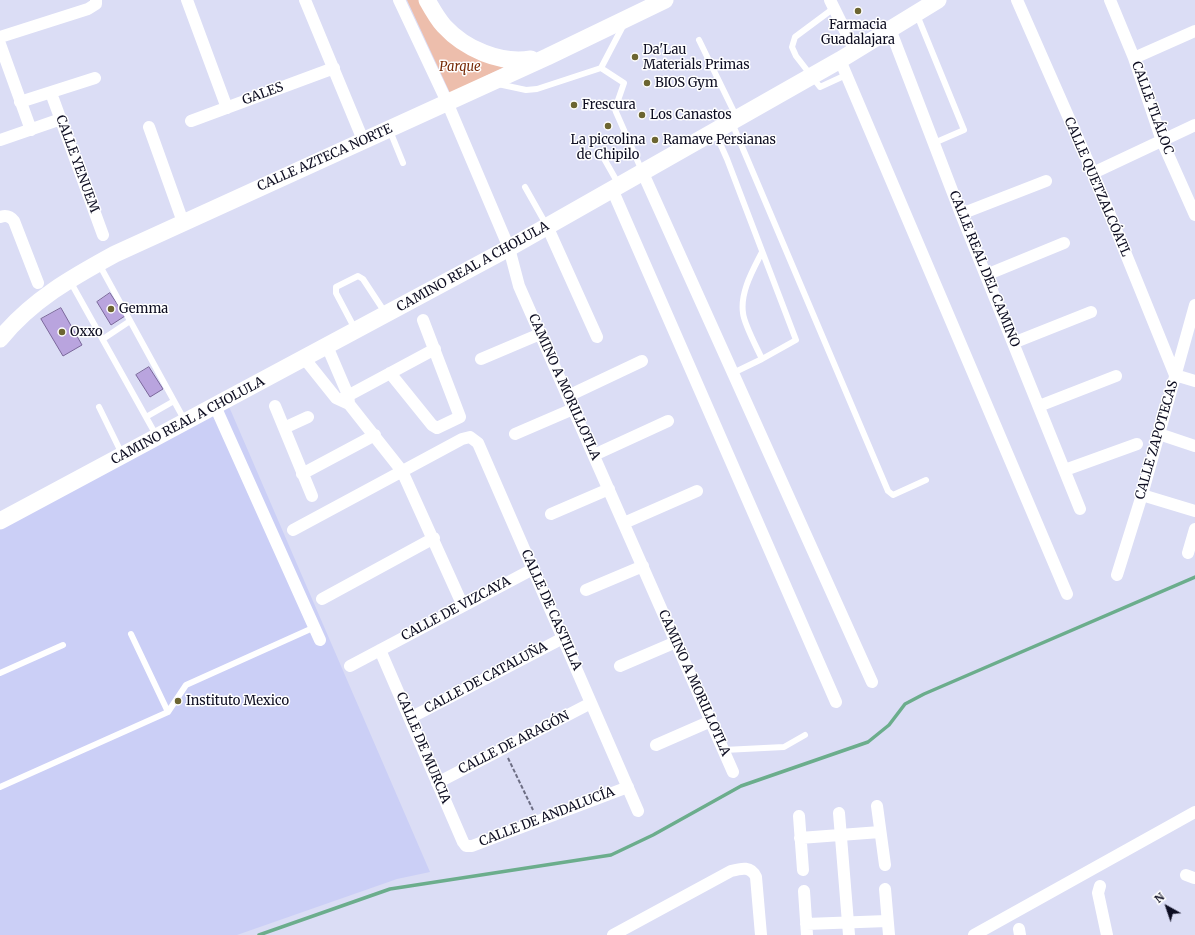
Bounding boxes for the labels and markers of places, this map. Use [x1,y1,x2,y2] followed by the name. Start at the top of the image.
[853,6,863,16] marker: Farmacia Guadalajara
[821,17,895,48] place label: Farmacia Guadalajara
[643,42,750,73] place label: Da'Lau Materials Primas
[630,52,640,62] marker: Da'Lau Materials Primas
[655,75,718,91] place label: BIOS Gym
[642,78,652,88] marker: BIOS Gym
[582,97,636,113] place label: Frescura
[569,100,579,110] marker: Frescura
[650,107,732,123] place label: Los Canastos
[637,110,647,120] marker: Los Canastos
[603,121,613,131] marker: La piccolina de Chipilo
[571,132,645,163] place label: La piccolina de Chipilo
[663,132,776,148] place label: Ramave Persianas
[650,135,660,145] marker: Ramave Persianas
[119,301,168,317] place label: Gemma
[106,304,116,314] marker: Gemma
[70,324,103,340] place label: Oxxo
[57,327,67,337] marker: Oxxo
[186,693,289,709] place label: Instituto Mexico
[173,696,183,706] marker: Instituto Mexico

